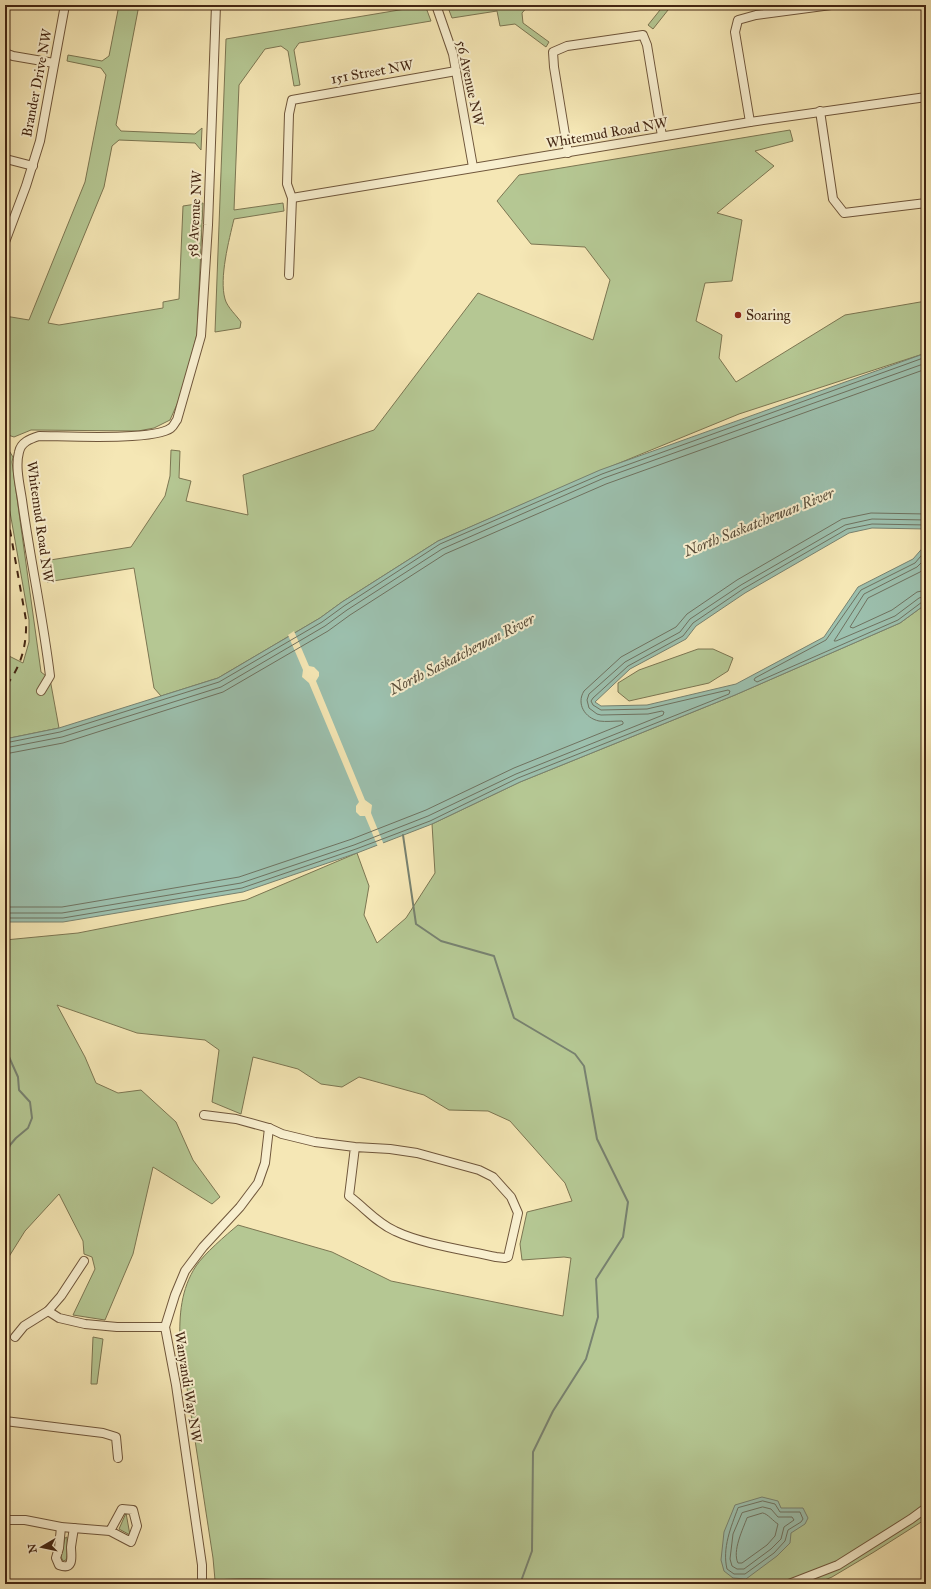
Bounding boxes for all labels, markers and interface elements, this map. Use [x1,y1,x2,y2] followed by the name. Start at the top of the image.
[18,27,56,138] street label: Brander Drive NW
[453,39,487,128] street label: 56 Avenue NW
[329,56,415,88] street label: 151 Street NW
[545,114,670,152] street label: Whitemud Road NW
[184,169,206,258] street label: 58 Avenue NW
[746,307,791,324] place label: Soaring
[733,310,743,320] marker: Soaring
[23,460,57,585] street label: Whitemud Road NW
[680,483,838,561] water label: North Saskatchewan River
[385,609,538,699] water label: North Saskatchewan River
[171,1330,205,1445] street label: Wanyandi Way NW
[22,1527,62,1567] north arrow
[25,1542,40,1554] text: N

